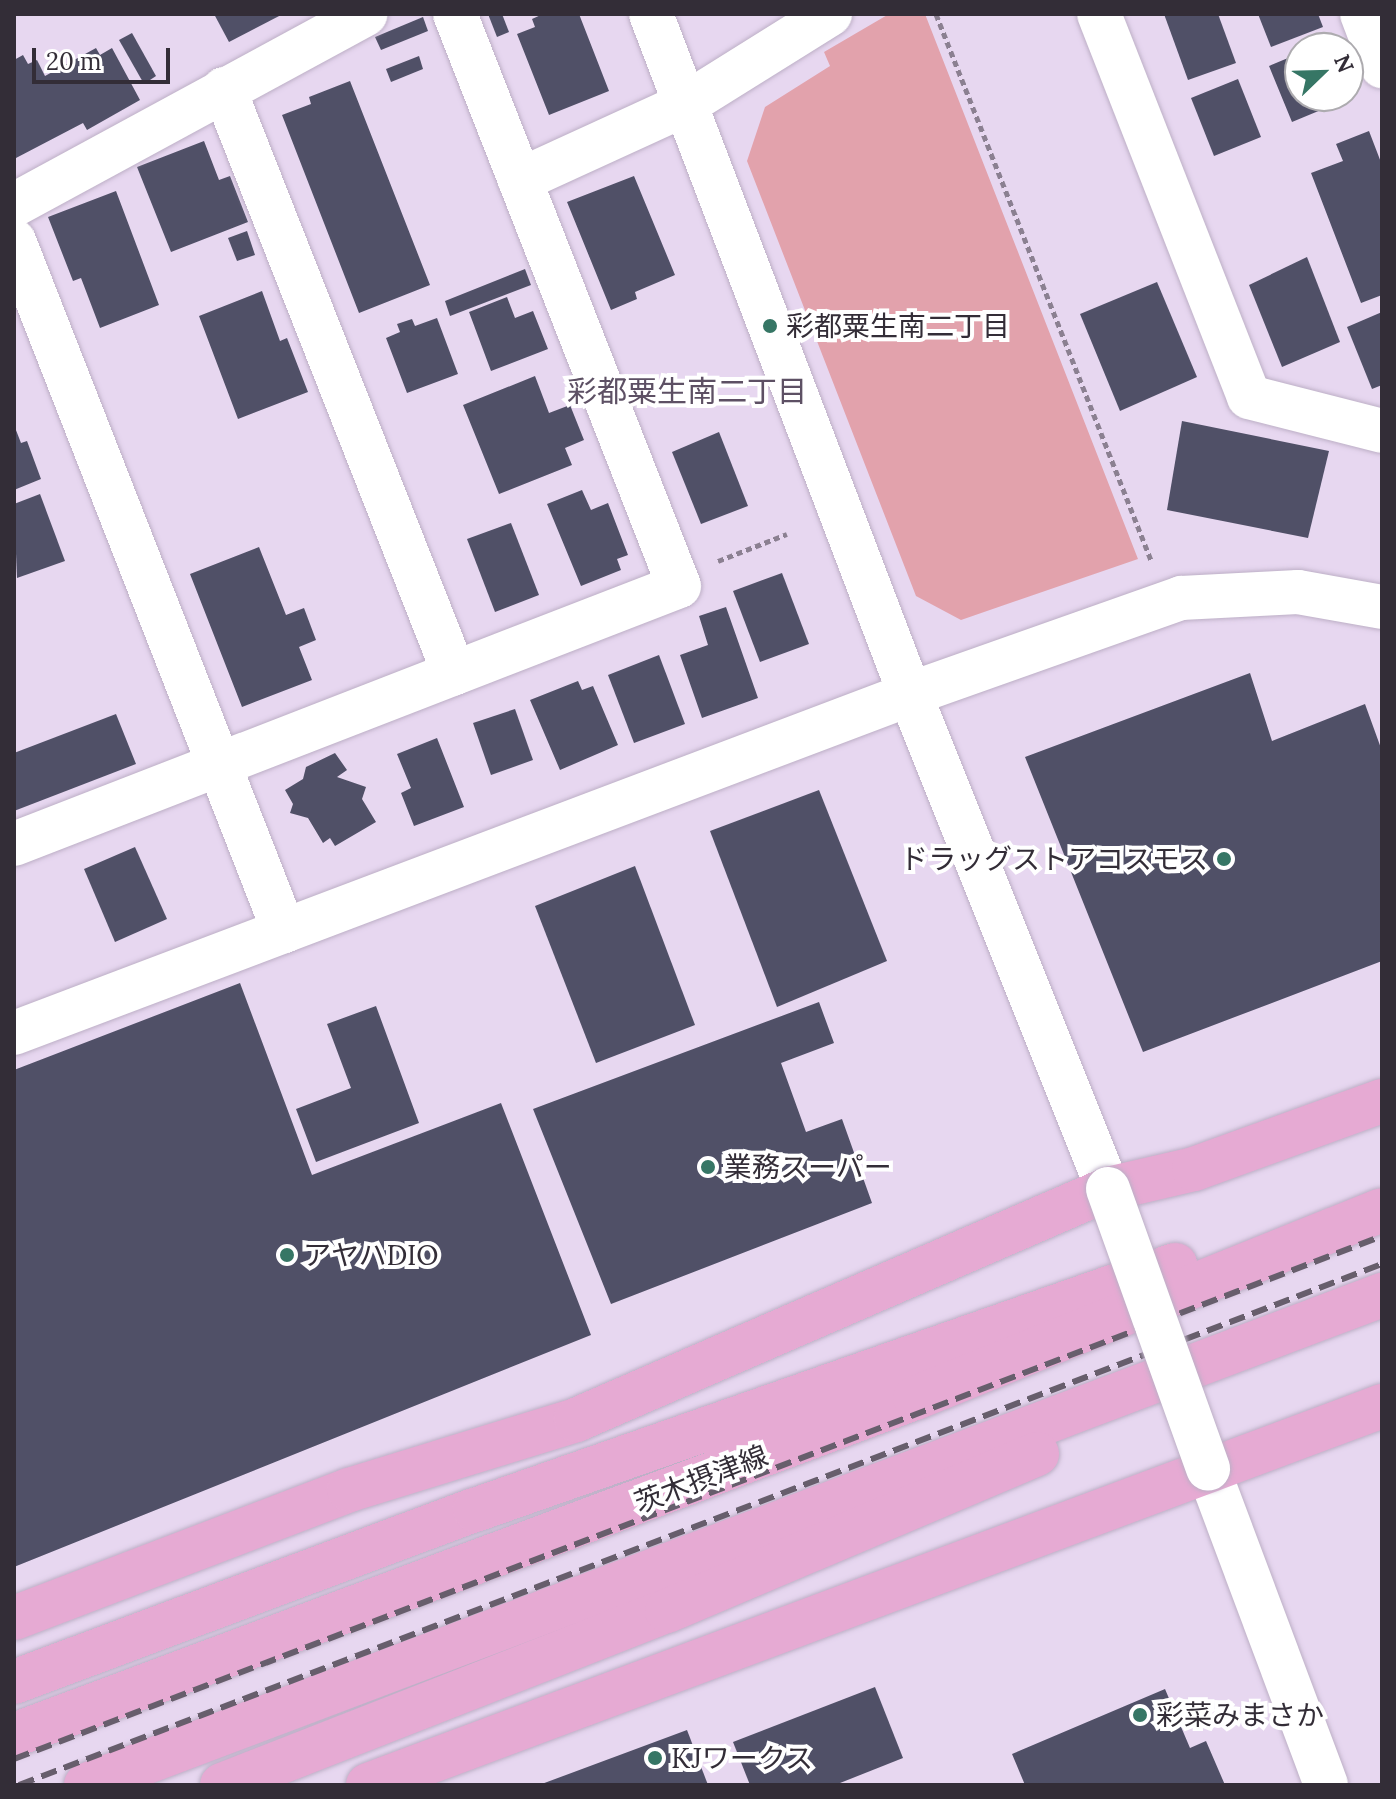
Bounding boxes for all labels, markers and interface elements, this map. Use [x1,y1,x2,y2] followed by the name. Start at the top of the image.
[36,32,174,82] scale bar
[1284,32,1364,112] north arrow
[46,46,102,77] text: 20 m
[1328,50,1360,77] text: N
[786,309,1010,343] place label: 彩都粟生南二丁目
[761,317,779,335] marker: 彩都粟生南二丁目
[567,373,807,409] district label: 彩都粟生南二丁目
[900,842,1208,876] place label: ドラッグストアコスモス
[1215,850,1233,868] marker: ドラッグストアコスモス
[724,1150,892,1184] place label: 業務スーパー
[699,1158,717,1176] marker: 業務スーパー
[303,1238,439,1272] place label: アヤハDIO
[278,1246,296,1264] marker: アヤハDIO
[630,1438,772,1520] street label: 茨木摂津線
[1156,1698,1324,1732] place label: 彩菜みまさか
[1131,1706,1149,1724] marker: 彩菜みまさか
[671,1741,814,1775] place label: KJワークス
[646,1749,664,1767] marker: KJワークス

